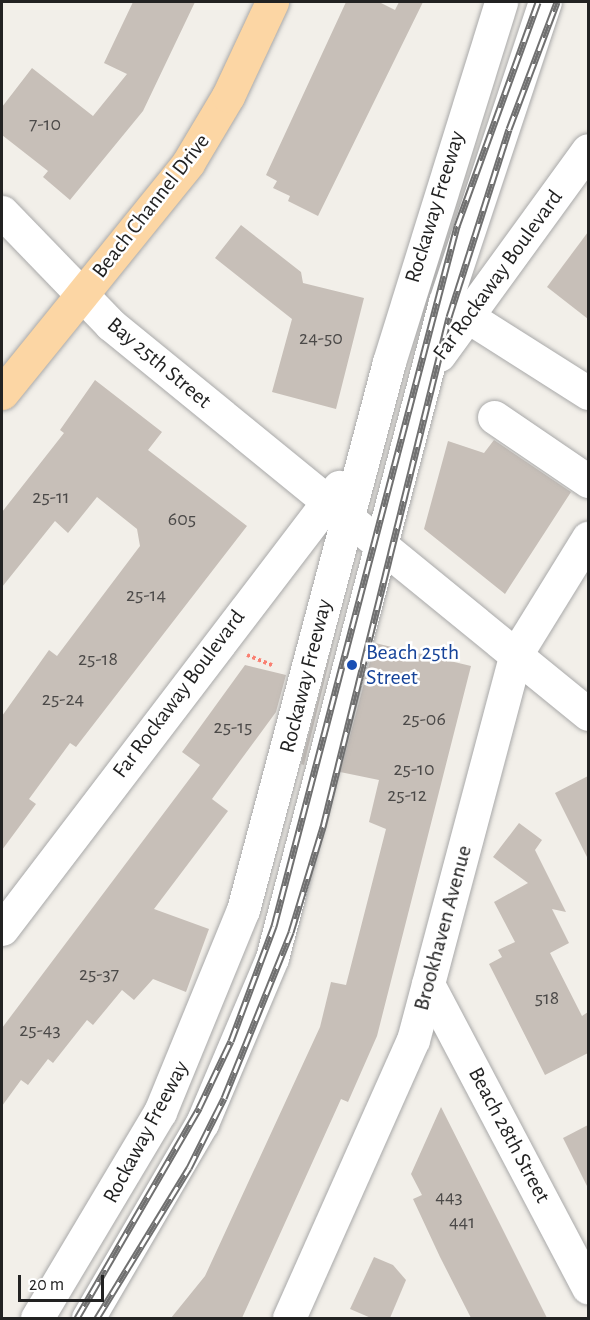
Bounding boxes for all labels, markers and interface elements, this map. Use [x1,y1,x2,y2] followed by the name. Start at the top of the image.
[29,112,61,136] house number: 7-10
[399,128,471,286] street label: Rockaway Freeway
[87,129,215,283] street label: Beach Channel Drive
[427,185,569,365] street label: Far Rockaway Boulevard
[102,312,216,414] street label: Bay 25th Street
[299,326,343,350] house number: 24-50
[32,485,70,509] house number: 25-11
[168,507,196,531] house number: 605
[126,583,166,607] house number: 25-14
[274,596,338,756] street label: Rockaway Freeway
[107,605,251,783] street label: Far Rockaway Boulevard
[366,639,459,690] place label: Beach 25th Street
[78,647,118,671] house number: 25-18
[343,656,361,674] marker: Beach 25th Street
[42,687,84,711] house number: 25-24
[402,707,446,731] house number: 25-06
[214,715,252,739] house number: 25-15
[393,757,435,781] house number: 25-10
[387,783,427,807] house number: 25-12
[408,843,478,1013] street label: Brookhaven Avenue
[79,962,119,986] house number: 25-37
[535,986,559,1010] house number: 518
[19,1018,61,1042] house number: 25-43
[97,1056,195,1208] street label: Rockaway Freeway
[462,1063,556,1207] street label: Beach 28th Street
[435,1185,463,1209] house number: 443
[449,1210,475,1234] house number: 441
[21,1263,106,1301] scale bar
[29,1276,64,1294] text: 20 m

